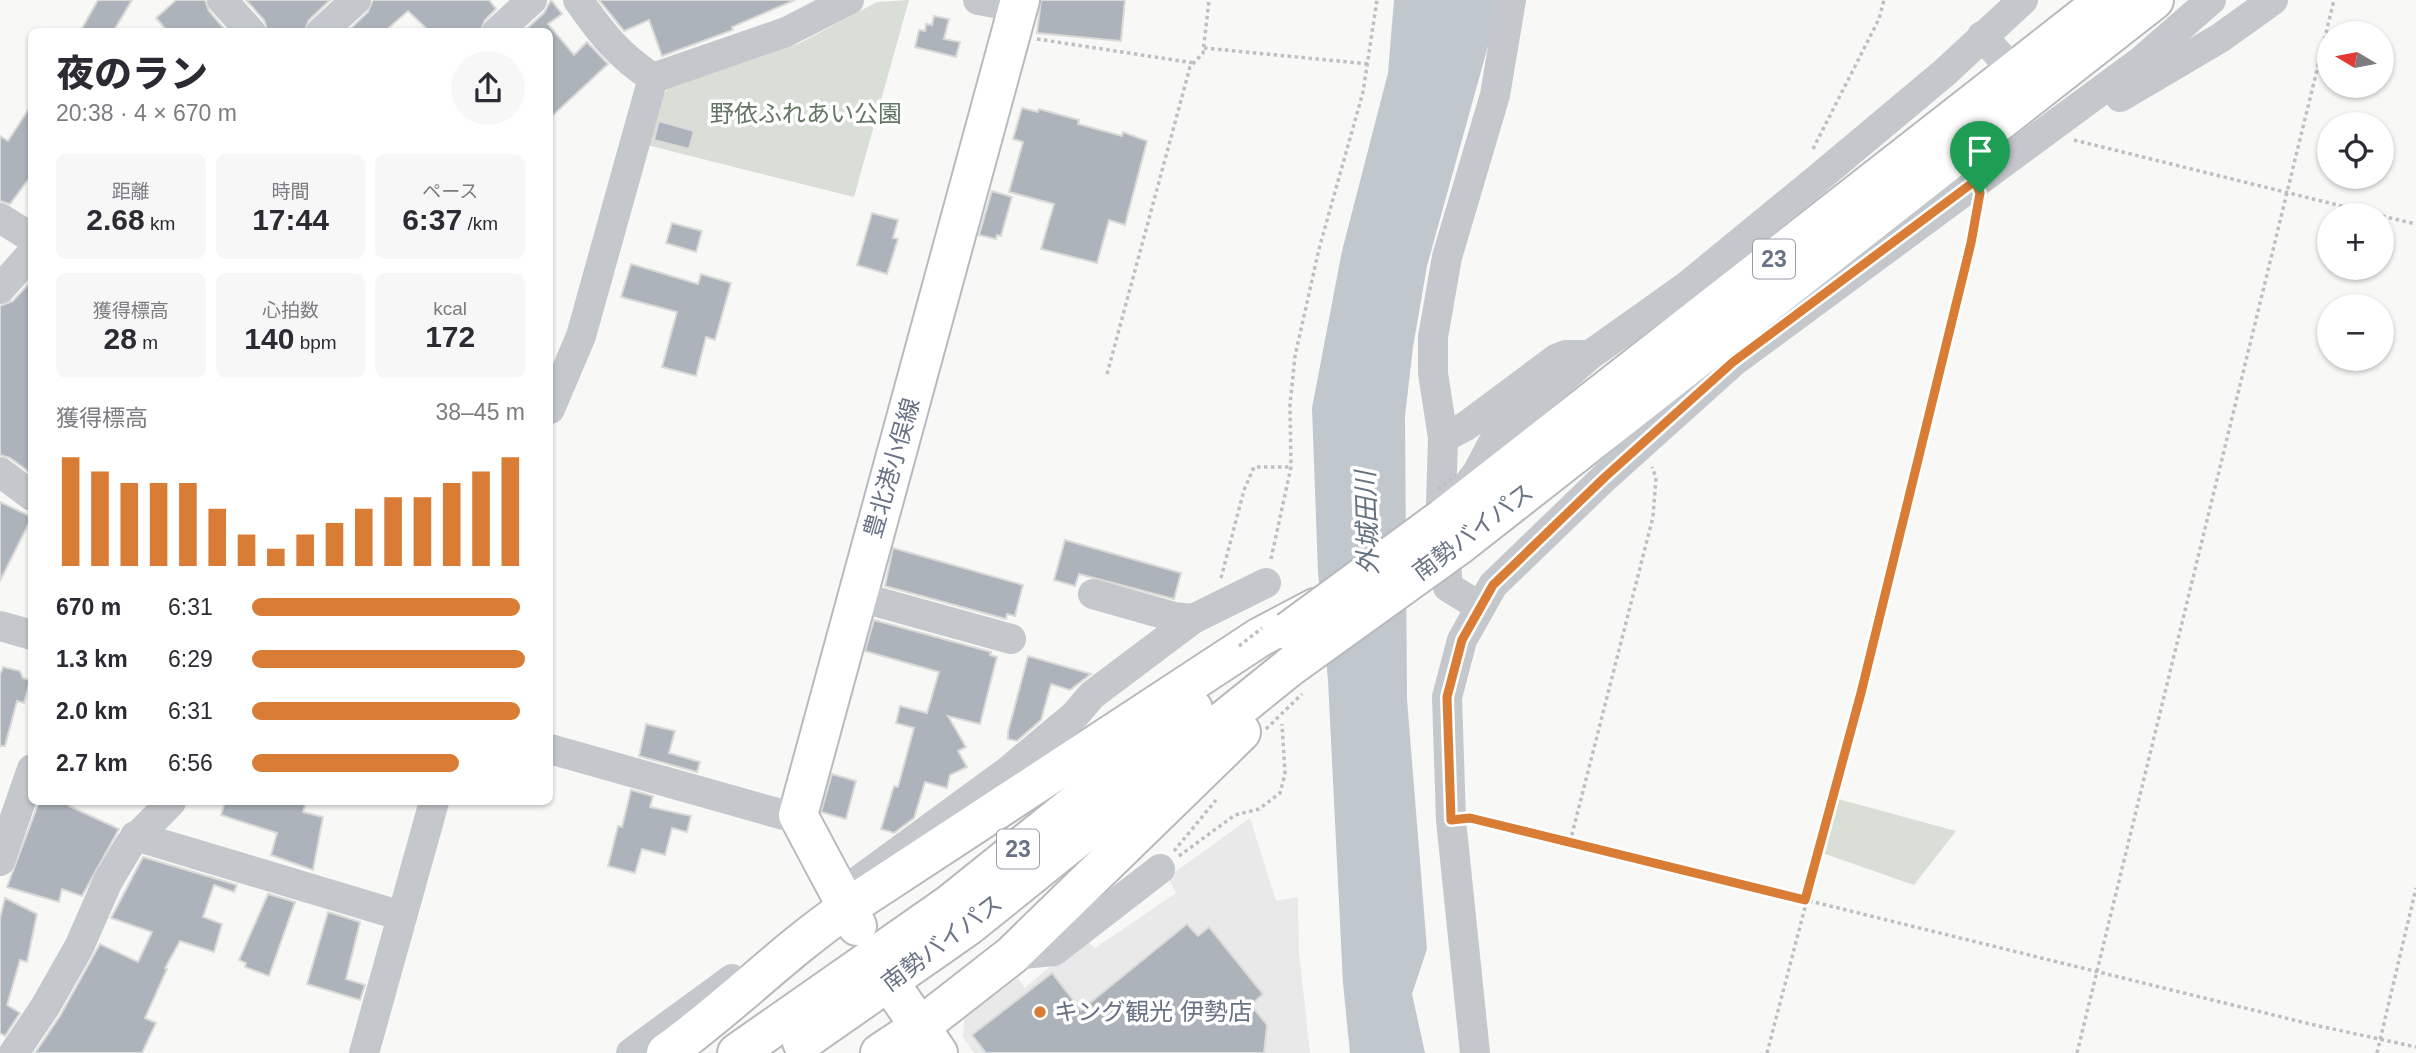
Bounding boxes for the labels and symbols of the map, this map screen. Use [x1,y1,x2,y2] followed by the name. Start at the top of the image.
[2317,21,2394,98] north arrow
[710,100,902,127] park label: 野依ふれあい公園
[1950,121,2010,193] pin
[1753,240,1795,278] road number: 23
[859,395,924,541] street label: 豊北港小俣線
[1350,468,1384,575] water label: 外城田川
[1407,478,1538,586] street label: 南勢バイパス
[997,830,1039,869] road number: 23
[876,889,1007,997] street label: 南勢バイパス
[1054,998,1252,1025] place label: キング観光 伊勢店
[1032,1004,1048,1020] marker: キング観光 伊勢店

